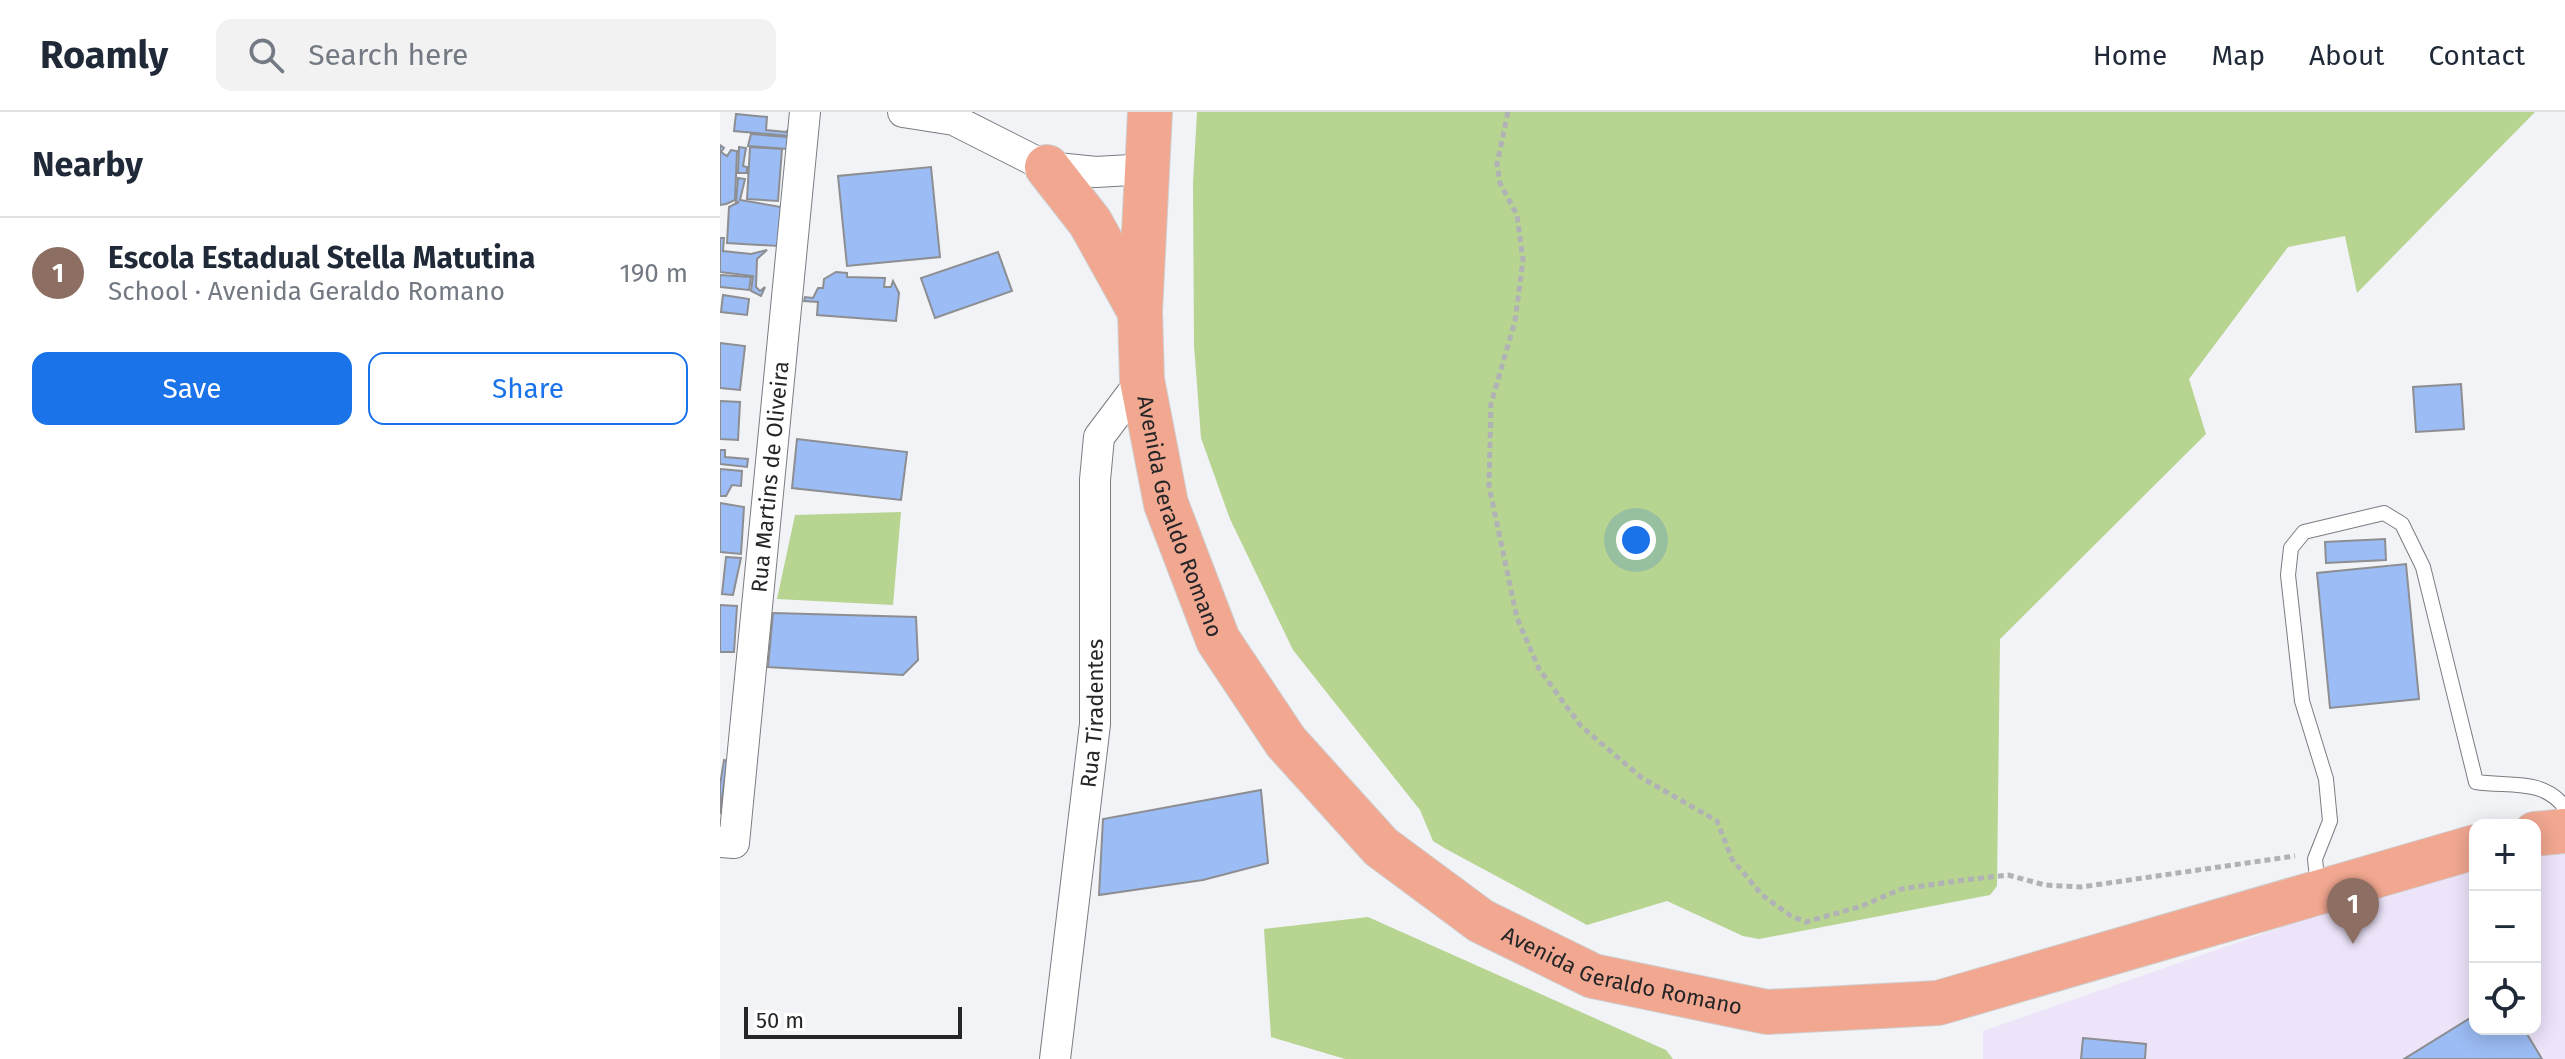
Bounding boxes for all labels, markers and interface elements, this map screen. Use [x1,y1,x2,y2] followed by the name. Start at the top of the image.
[216,19,776,91] search box
[40,32,168,78] text: Roamly
[244,33,288,77] icon: search
[308,37,468,73] text: Search here
[2093,39,2167,72] text: Home
[2211,39,2265,72] text: Map
[2309,39,2384,72] text: About
[2428,39,2525,72] text: Contact
[32,144,143,185] text: Nearby
[108,240,535,276] text: Escola Estadual Stella Matutina
[52,258,64,289] text: 1
[619,258,688,289] text: 190 m
[108,276,505,307] text: School · Avenida Geraldo Romano
[32,352,352,425] button: Save
[368,352,688,425] button: Share
[745,360,794,594] street label: Rua Martins de Oliveira
[1132,393,1229,641] street label: Avenida Geraldo Romano
[1616,520,1656,560] your location
[1074,639,1109,789] street label: Rua Tiradentes
[2469,819,2541,1035] map controls
[2469,819,2541,891] button: +
[2327,878,2379,944] pin: 1
[2469,891,2541,963] button: −
[1498,920,1745,1020] street label: Avenida Geraldo Romano
[2469,963,2541,1035] button: locate
[744,1003,962,1039] scale bar
[756,1007,804,1034] text: 50 m

